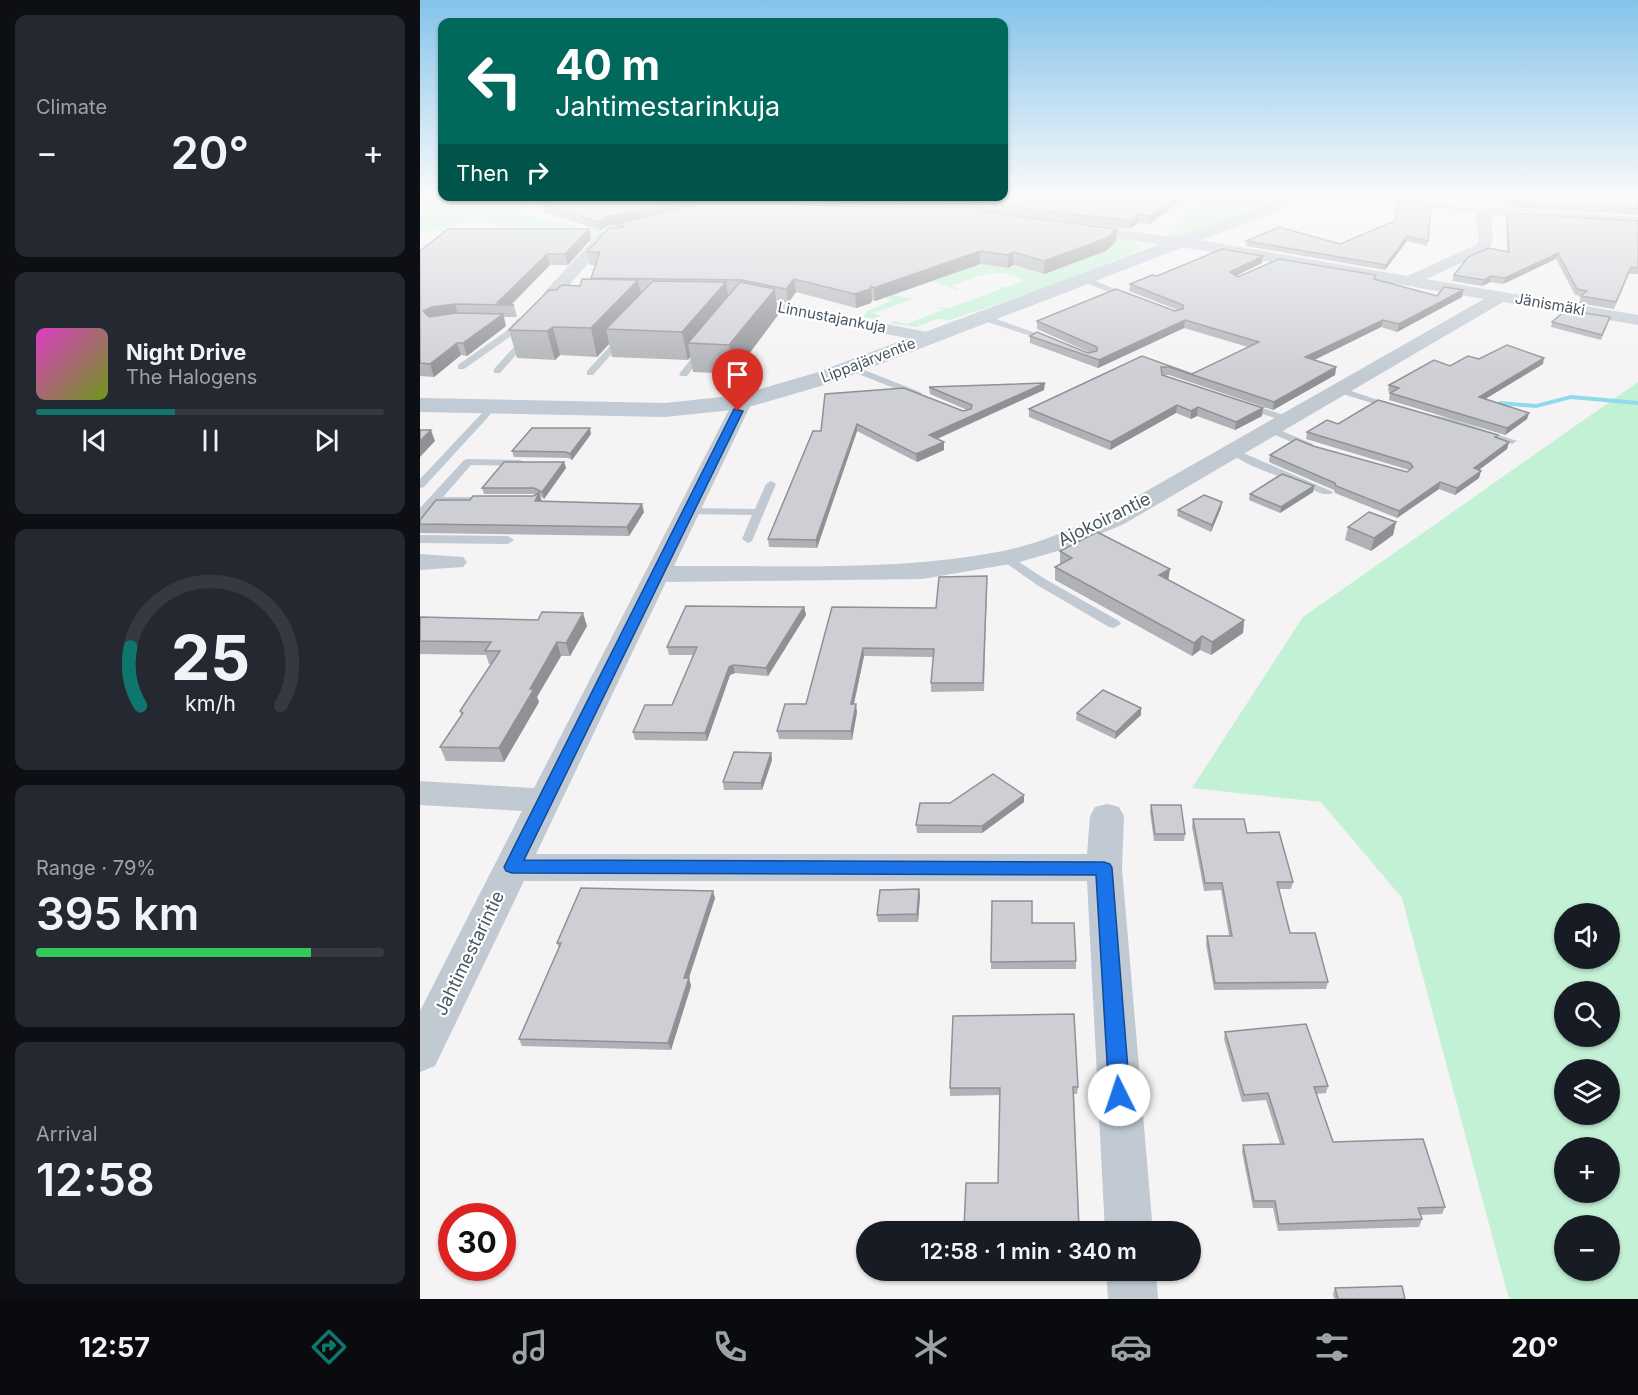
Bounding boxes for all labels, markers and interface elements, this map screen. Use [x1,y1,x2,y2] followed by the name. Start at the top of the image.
[555,39,660,90] text: 40 m
[456,42,534,120] icon: left
[555,90,780,123] text: Jahtimestarinkuja
[36,95,107,119] text: Climate
[171,125,249,180] text: 20°
[36,132,58,172] text: −
[362,132,384,172] text: +
[521,156,554,189] icon: right
[456,160,509,186] text: Then
[1513,288,1587,320] street label: Jänismäki
[776,297,888,337] street label: Linnustajankuja
[818,333,918,387] street label: Lippajärventie
[126,339,246,365] text: Night Drive
[712,349,763,411] pin
[721,358,754,391] icon: arrive
[126,365,257,389] text: The Halogens
[78,424,111,457] icon: previous
[194,424,227,457] icon: pause
[310,424,343,457] icon: next
[1054,488,1154,550] street label: Ajokoirantie
[170,621,250,696] text: 25
[185,691,235,717] text: km/h
[36,856,156,880] text: Range · 79%
[36,886,199,941] text: 395 km
[430,887,508,1019] street label: Jahtimestarintie
[1554,903,1620,1281] map controls
[1554,903,1620,969] button: sound
[1554,981,1620,1047] button: search
[1554,1059,1620,1125] button: layers
[1087,1063,1151,1127] position arrow
[36,1122,98,1146] text: Arrival
[1554,1137,1620,1203] button: +
[36,1152,155,1207] text: 12:58
[438,1203,516,1281] speed limit sign: 30
[1554,1215,1620,1281] button: −
[920,1238,1137,1264] text: 12:58 · 1 min · 340 m
[308,1326,350,1368] icon: directions
[509,1326,551,1368] icon: music
[709,1326,751,1368] icon: phone
[910,1326,952,1368] icon: climate
[1110,1326,1152,1368] icon: car
[1311,1326,1353,1368] icon: filters
[79,1331,150,1364] text: 12:57
[1511,1331,1559,1364] text: 20°

